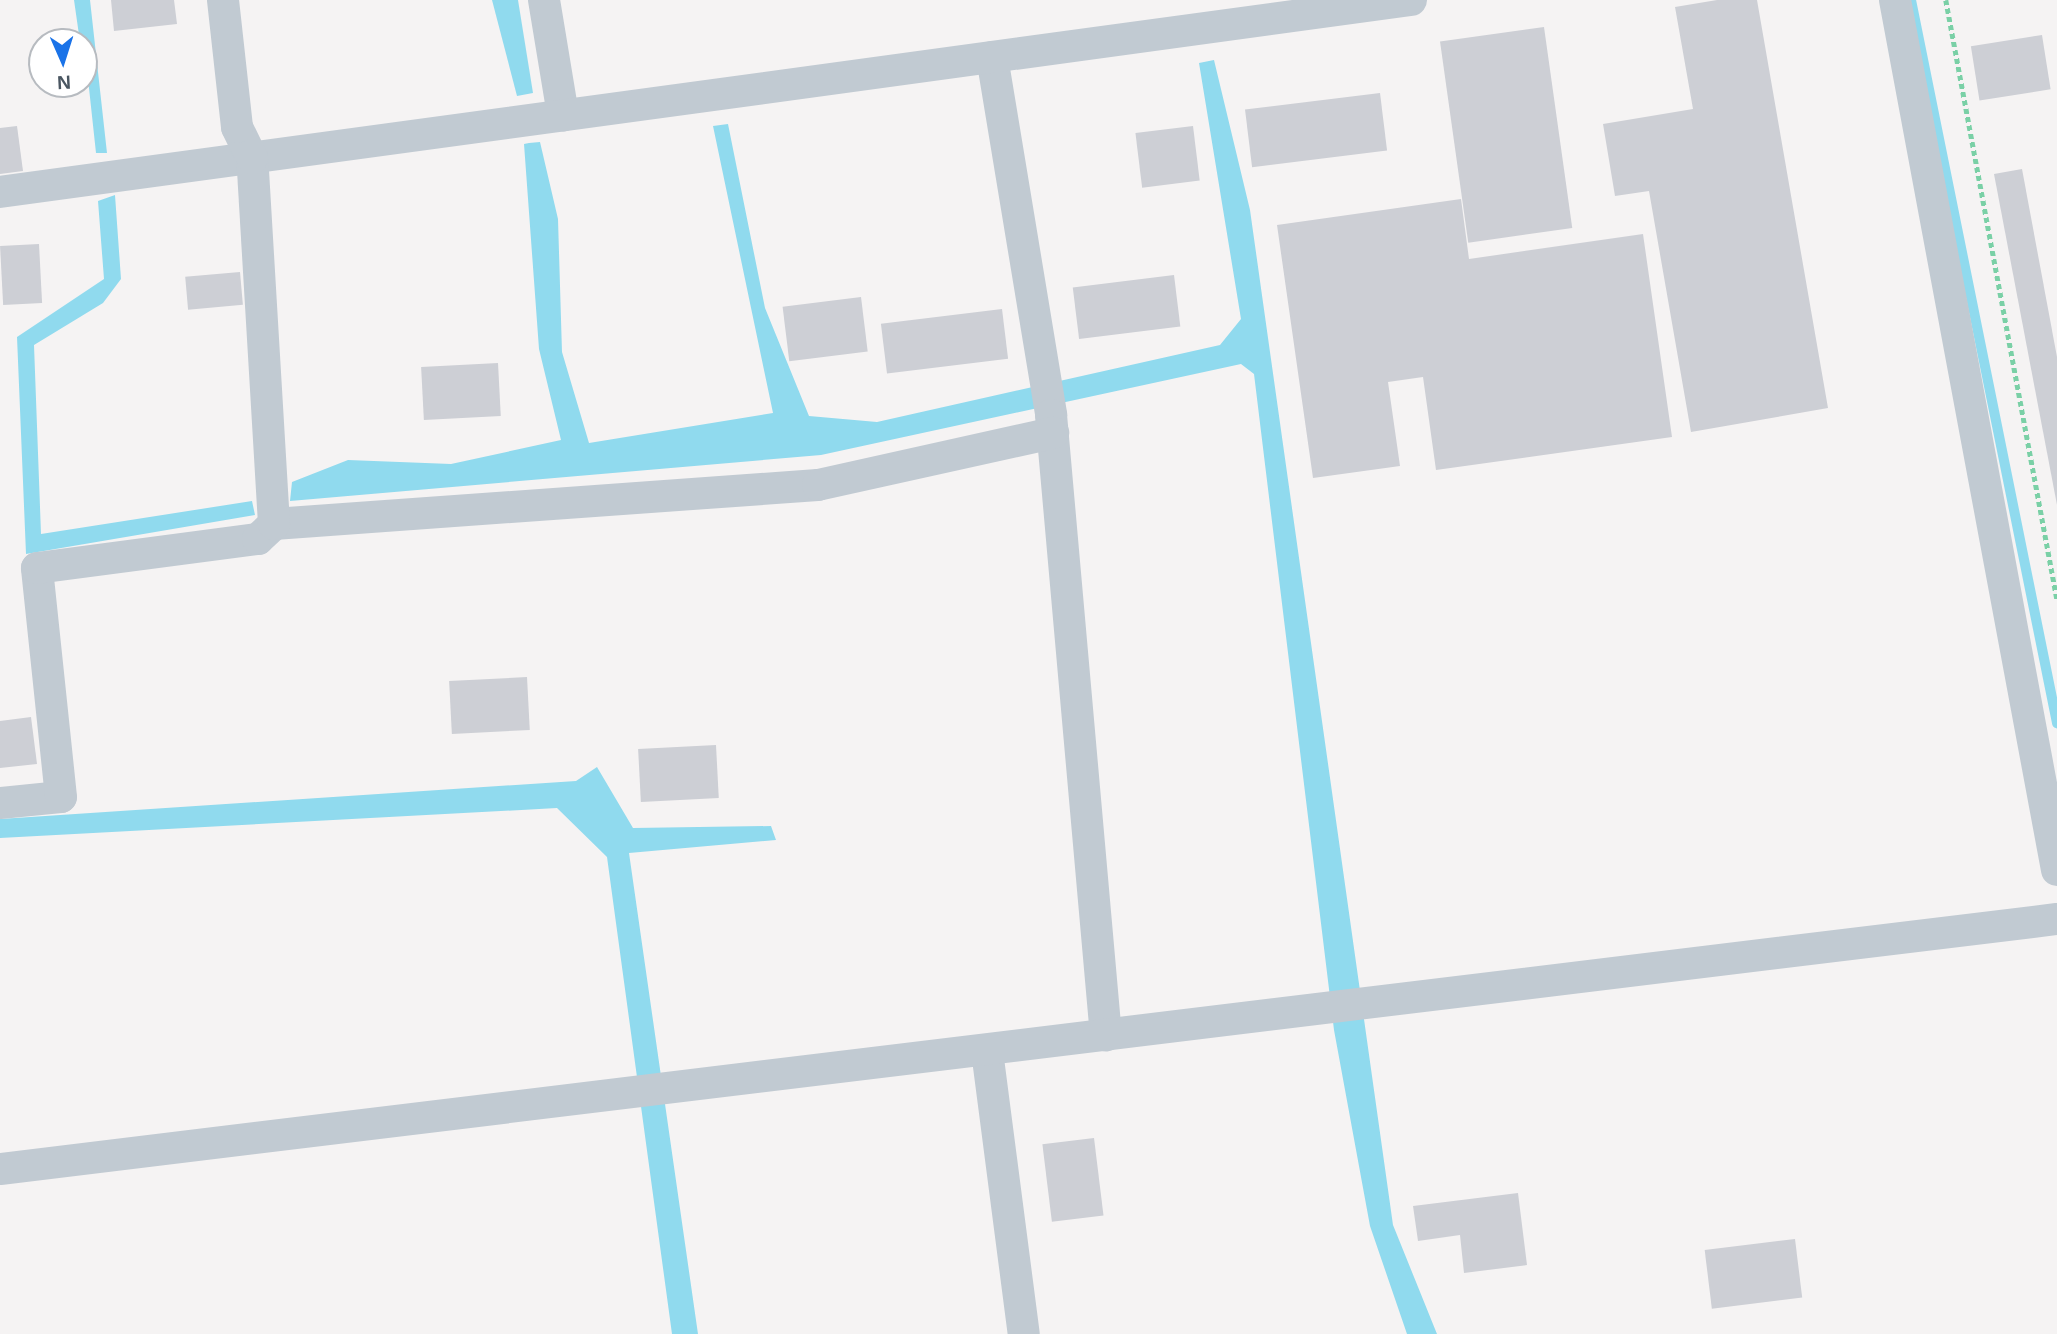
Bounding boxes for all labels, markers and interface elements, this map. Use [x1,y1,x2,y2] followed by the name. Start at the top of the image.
[28,28,98,98] north arrow
[57,72,71,93] text: N

